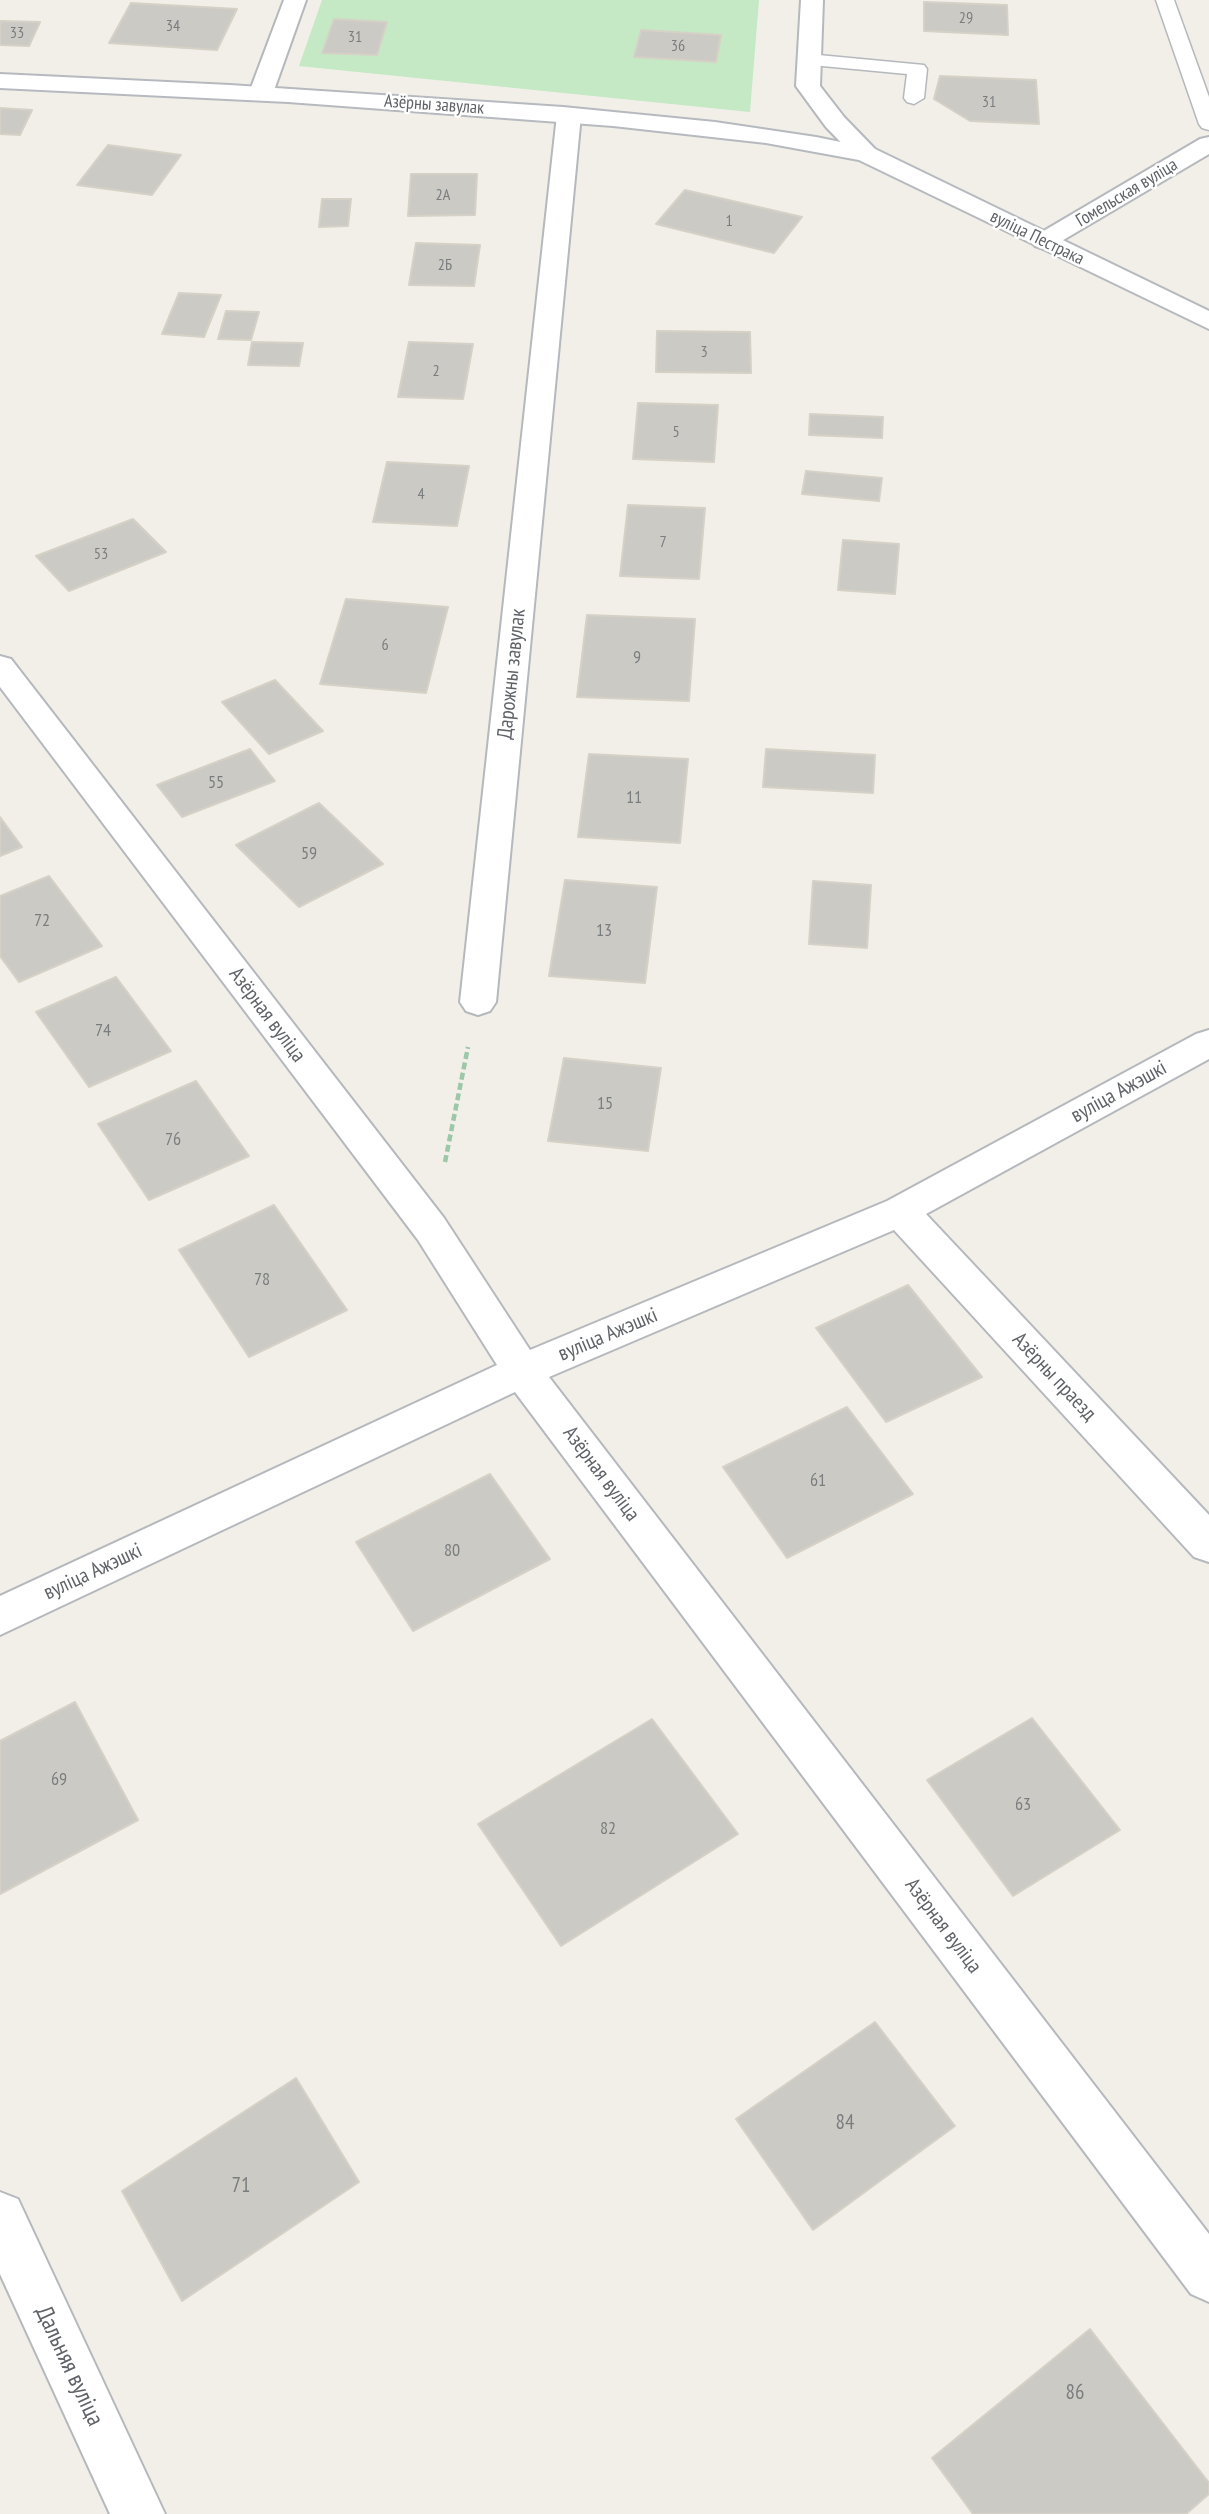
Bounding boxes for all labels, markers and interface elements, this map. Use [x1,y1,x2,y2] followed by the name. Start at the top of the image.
[959,8,973,28] house number: 29
[166,16,180,36] house number: 34
[10,23,24,43] house number: 33
[348,27,362,47] house number: 31
[671,36,685,56] house number: 36
[383,91,485,119] street label: Азёрны завулак
[982,92,996,112] house number: 31
[1072,154,1182,232] street label: Гомельская вуліца
[436,185,450,205] house number: 2А
[986,206,1088,270] street label: вуліца Пестрака
[725,211,733,231] house number: 1
[438,255,452,275] house number: 2Б
[700,342,708,362] house number: 3
[432,361,440,381] house number: 2
[672,422,680,442] house number: 5
[417,484,425,504] house number: 4
[659,532,667,552] house number: 7
[94,544,108,564] house number: 53
[493,608,531,740] street label: Дарожны завулак
[381,635,389,655] house number: 6
[633,647,641,669] house number: 9
[208,772,224,794] house number: 55
[626,787,642,809] house number: 11
[301,843,317,865] house number: 59
[34,910,50,932] house number: 72
[596,920,612,942] house number: 13
[223,963,311,1067] street label: Азёрная вуліца
[95,1020,111,1042] house number: 74
[1067,1055,1171,1129] street label: вуліца Ажэшкі
[597,1093,613,1115] house number: 15
[165,1129,181,1151] house number: 76
[254,1269,270,1291] house number: 78
[555,1303,661,1367] street label: вуліца Ажэшкі
[1007,1328,1101,1426] street label: Азёрны праезд
[557,1422,645,1526] street label: Азёрная вуліца
[810,1470,826,1492] house number: 61
[40,1538,146,1606] street label: вуліца Ажэшкі
[444,1540,460,1562] house number: 80
[51,1769,67,1791] house number: 69
[1015,1794,1031,1816] house number: 63
[600,1818,616,1840] house number: 82
[899,1874,987,1978] street label: Азёрная вуліца
[836,2110,854,2136] house number: 84
[232,2173,250,2199] house number: 71
[29,2301,109,2431] street label: Дальняя вуліца
[1066,2380,1084,2406] house number: 86

